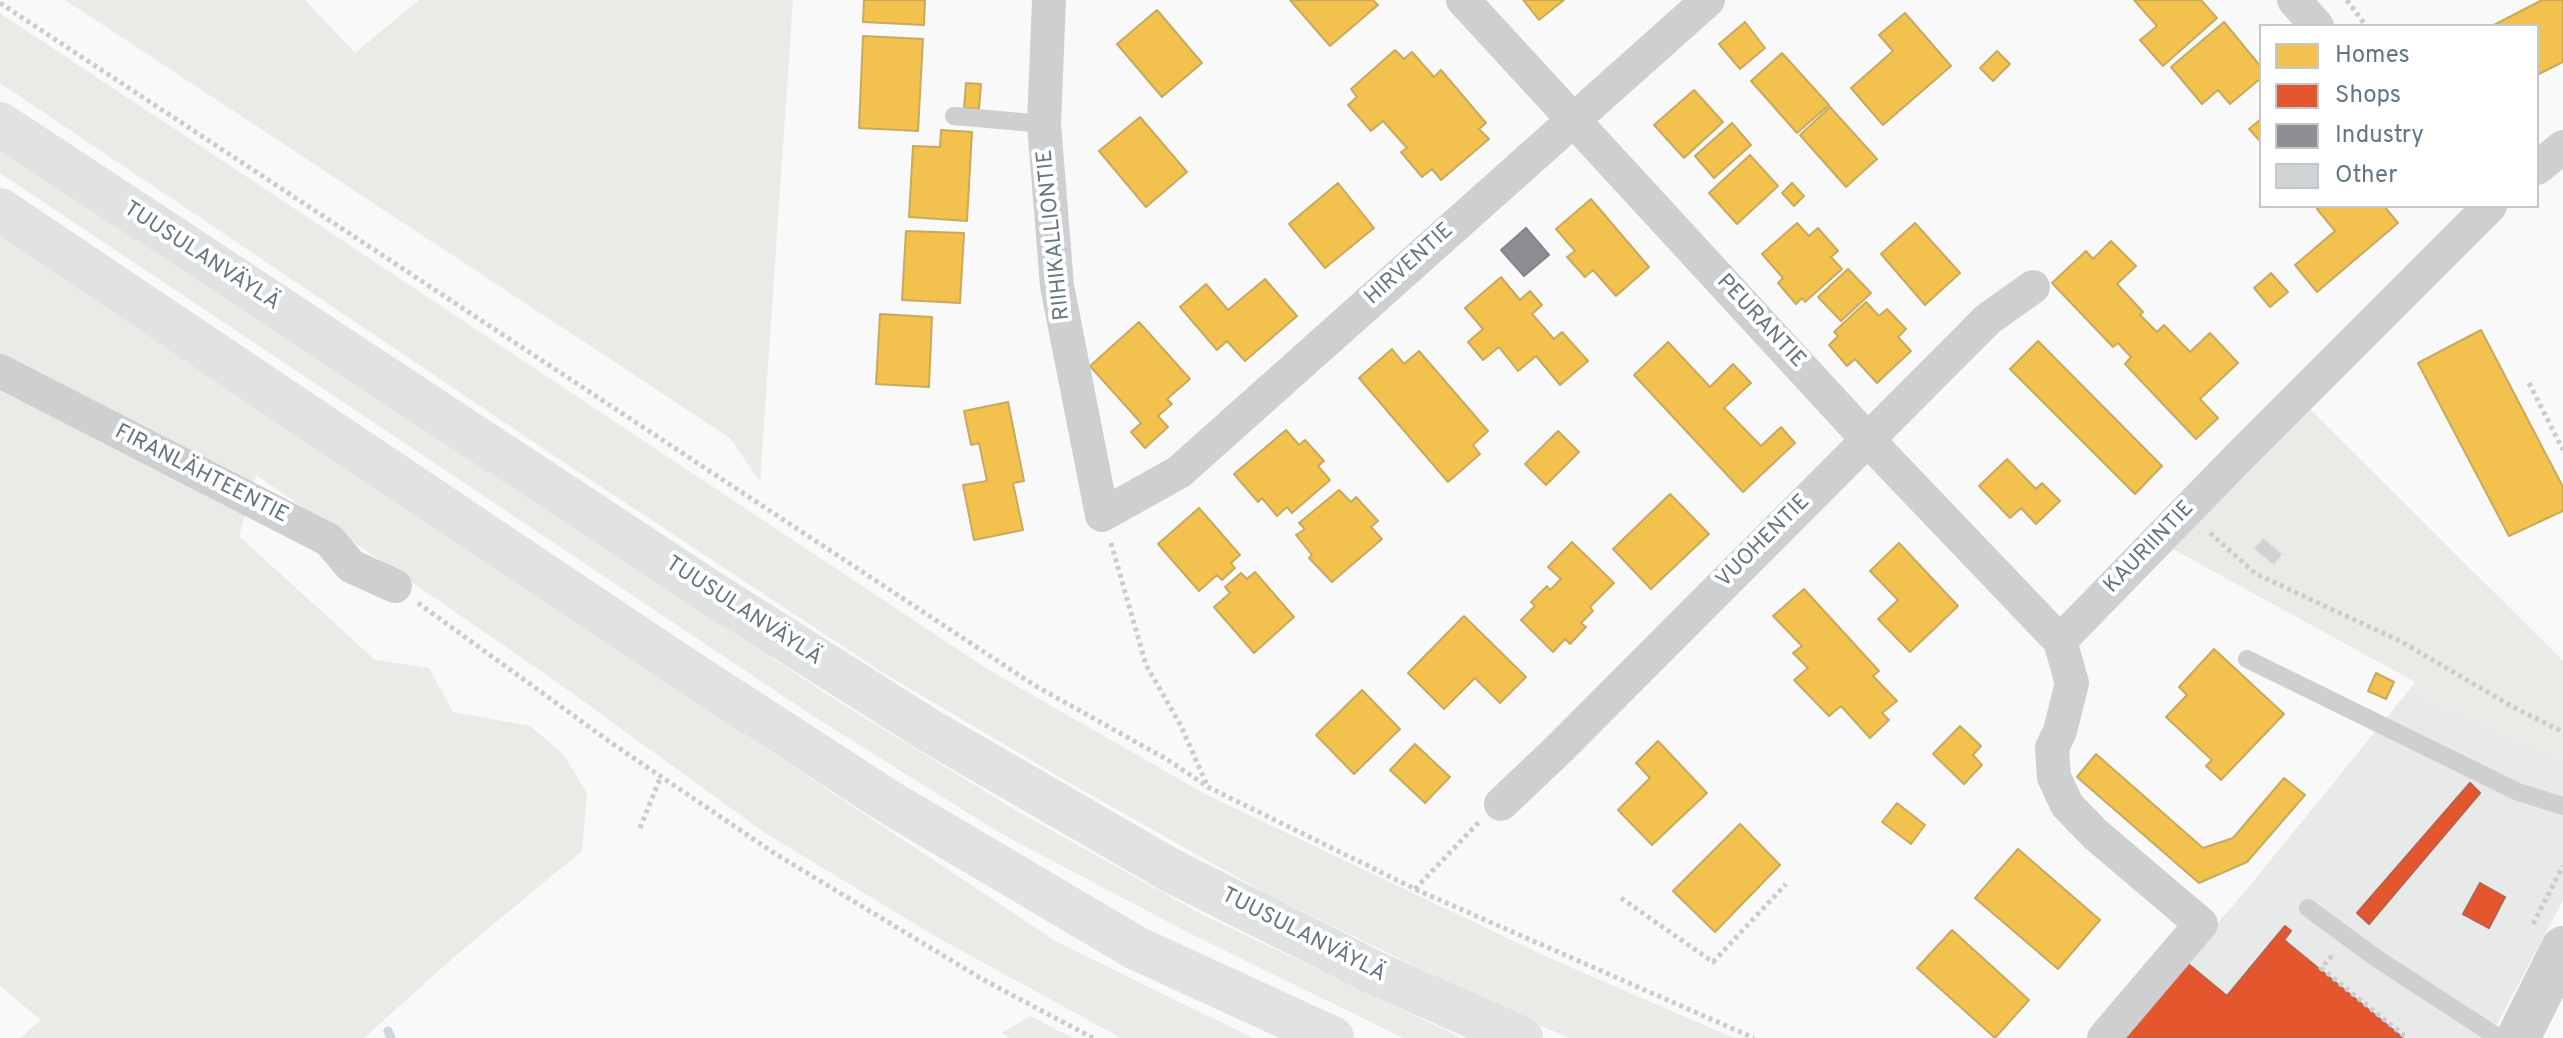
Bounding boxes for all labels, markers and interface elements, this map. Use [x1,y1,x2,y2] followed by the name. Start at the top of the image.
[2259,24,2539,208] legend
[2335,41,2410,71] text: Homes
[2335,81,2401,111] text: Shops
[2335,121,2424,151] text: Industry
[1033,148,1077,322] street label: RIIHIKALLIONTIE
[2335,161,2397,191] text: Other
[118,197,284,317] street label: TUUSULANVÄYLÄ
[1360,218,1460,312] street label: HIRVENTIE
[1710,270,1810,374] street label: PEURANTIE
[110,420,292,530] street label: FIRANLÄHTEENTIE
[1712,490,1816,594] street label: VUOHENTIE
[2099,496,2201,600] street label: KAURIINTIE
[660,552,826,672] street label: TUUSULANVÄYLÄ
[1216,883,1390,989] street label: TUUSULANVÄYLÄ

